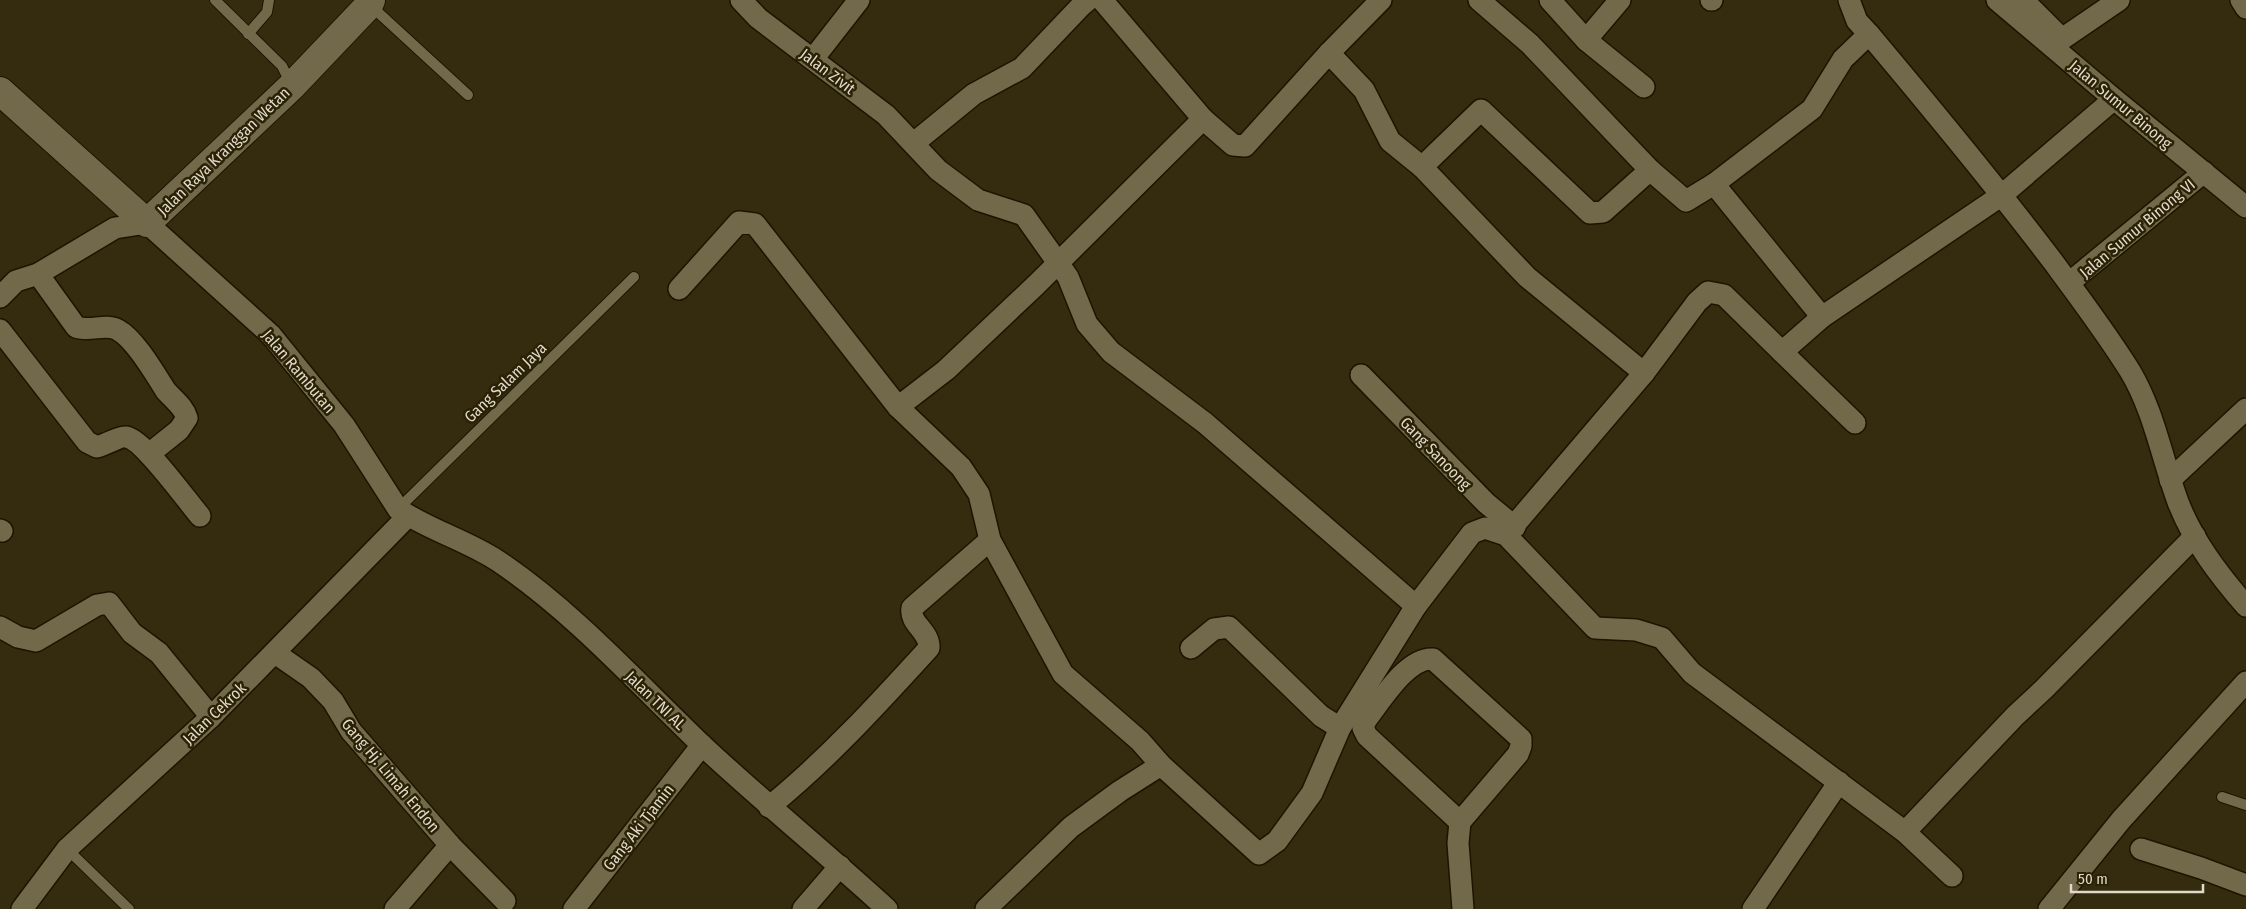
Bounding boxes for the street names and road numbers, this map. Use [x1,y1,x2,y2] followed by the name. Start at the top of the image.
[796,44,860,99] street label: Jalan Zivit
[2065,56,2176,153] street label: Jalan Sumur Binong
[153,83,293,220] street label: Jalan Raya Kranggan Wetan
[2076,175,2199,282] street label: Jalan Sumur Binong VI
[258,326,339,417] street label: Jalan Rambutan
[460,338,551,426] street label: Gang Salam Jaya
[1396,413,1475,494] street label: Gang Sanoong
[621,667,690,734] street label: Jalan TNI AL
[179,678,250,748] street label: Jalan Cekrok
[338,715,444,836] street label: Gang Hj. Limah Endon
[599,781,678,874] street label: Gang Aki Tjamin

